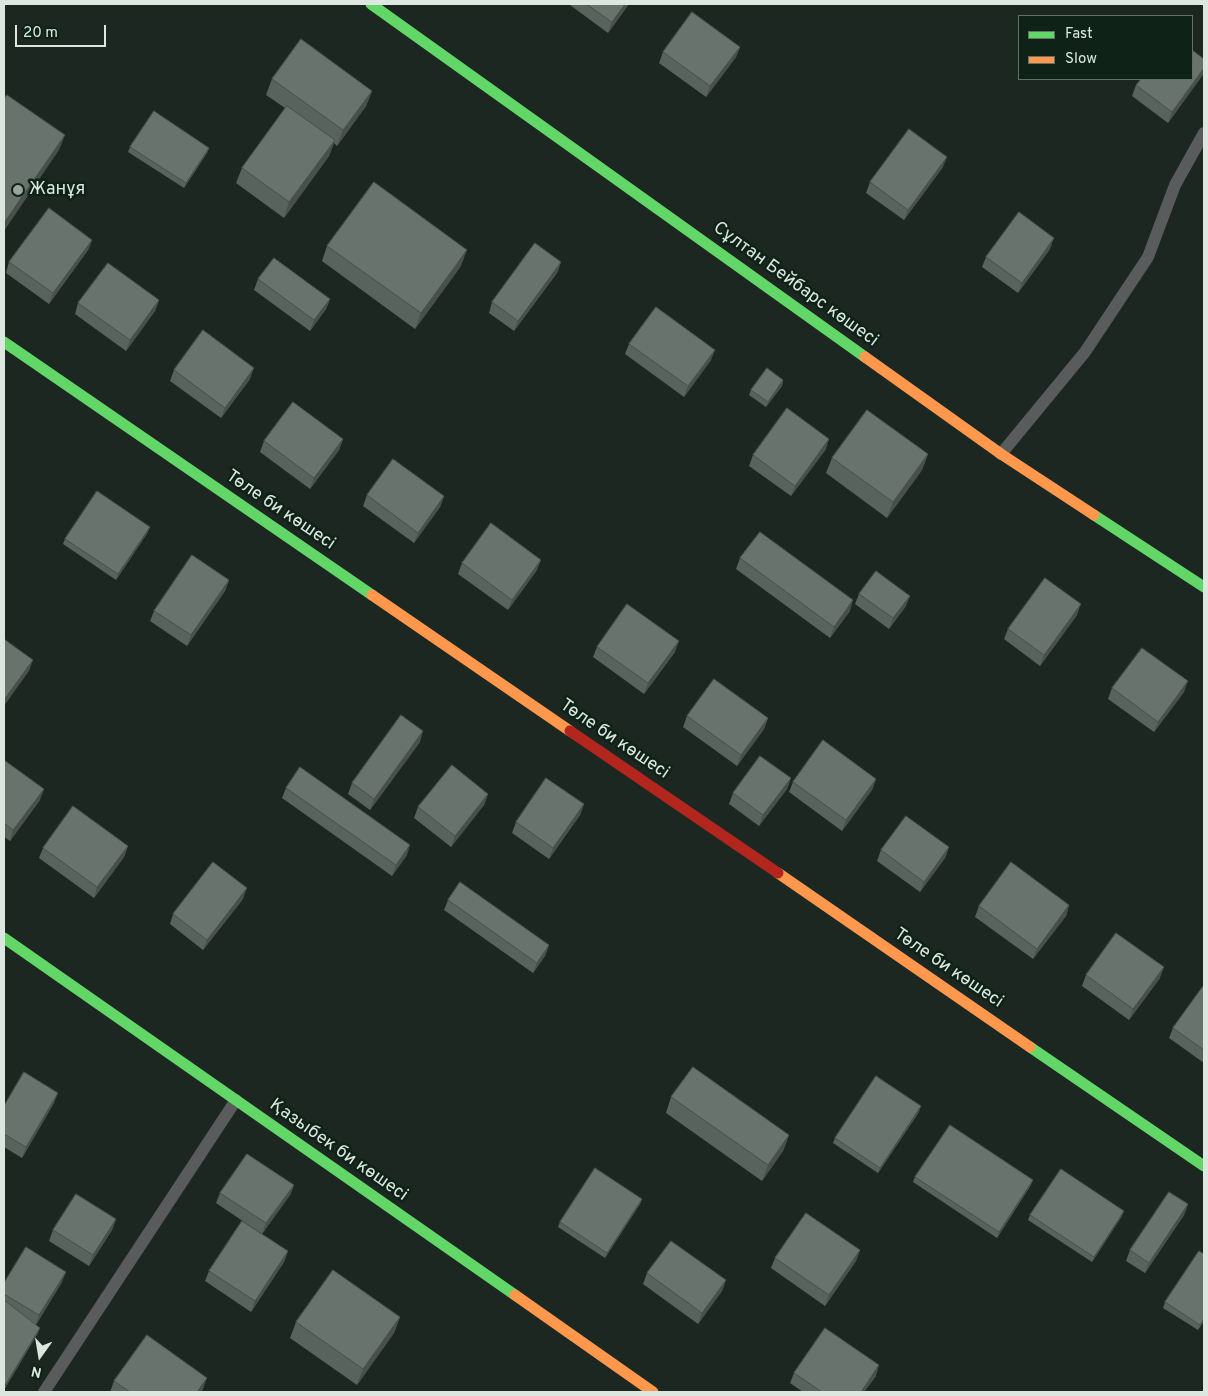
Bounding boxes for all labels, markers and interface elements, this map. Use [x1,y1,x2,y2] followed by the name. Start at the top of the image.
[18,15,109,47] scale bar
[1018,15,1193,80] legend
[23,24,58,43] text: 20 m
[1065,25,1093,44] text: Fast
[1065,50,1097,69] text: Slow
[29,179,85,201] place label: Жанұя
[11,183,25,197] marker: Жанұя
[708,218,882,352] street label: Сұлтан Бейбарс көшесі
[221,466,339,556] street label: Төле би көшесі
[555,695,673,785] street label: Төле би көшесі
[889,924,1007,1014] street label: Төле би көшесі
[265,1095,411,1207] street label: Қазыбек би көшесі
[15,1331,65,1381] north arrow
[30,1362,43,1381] text: N

